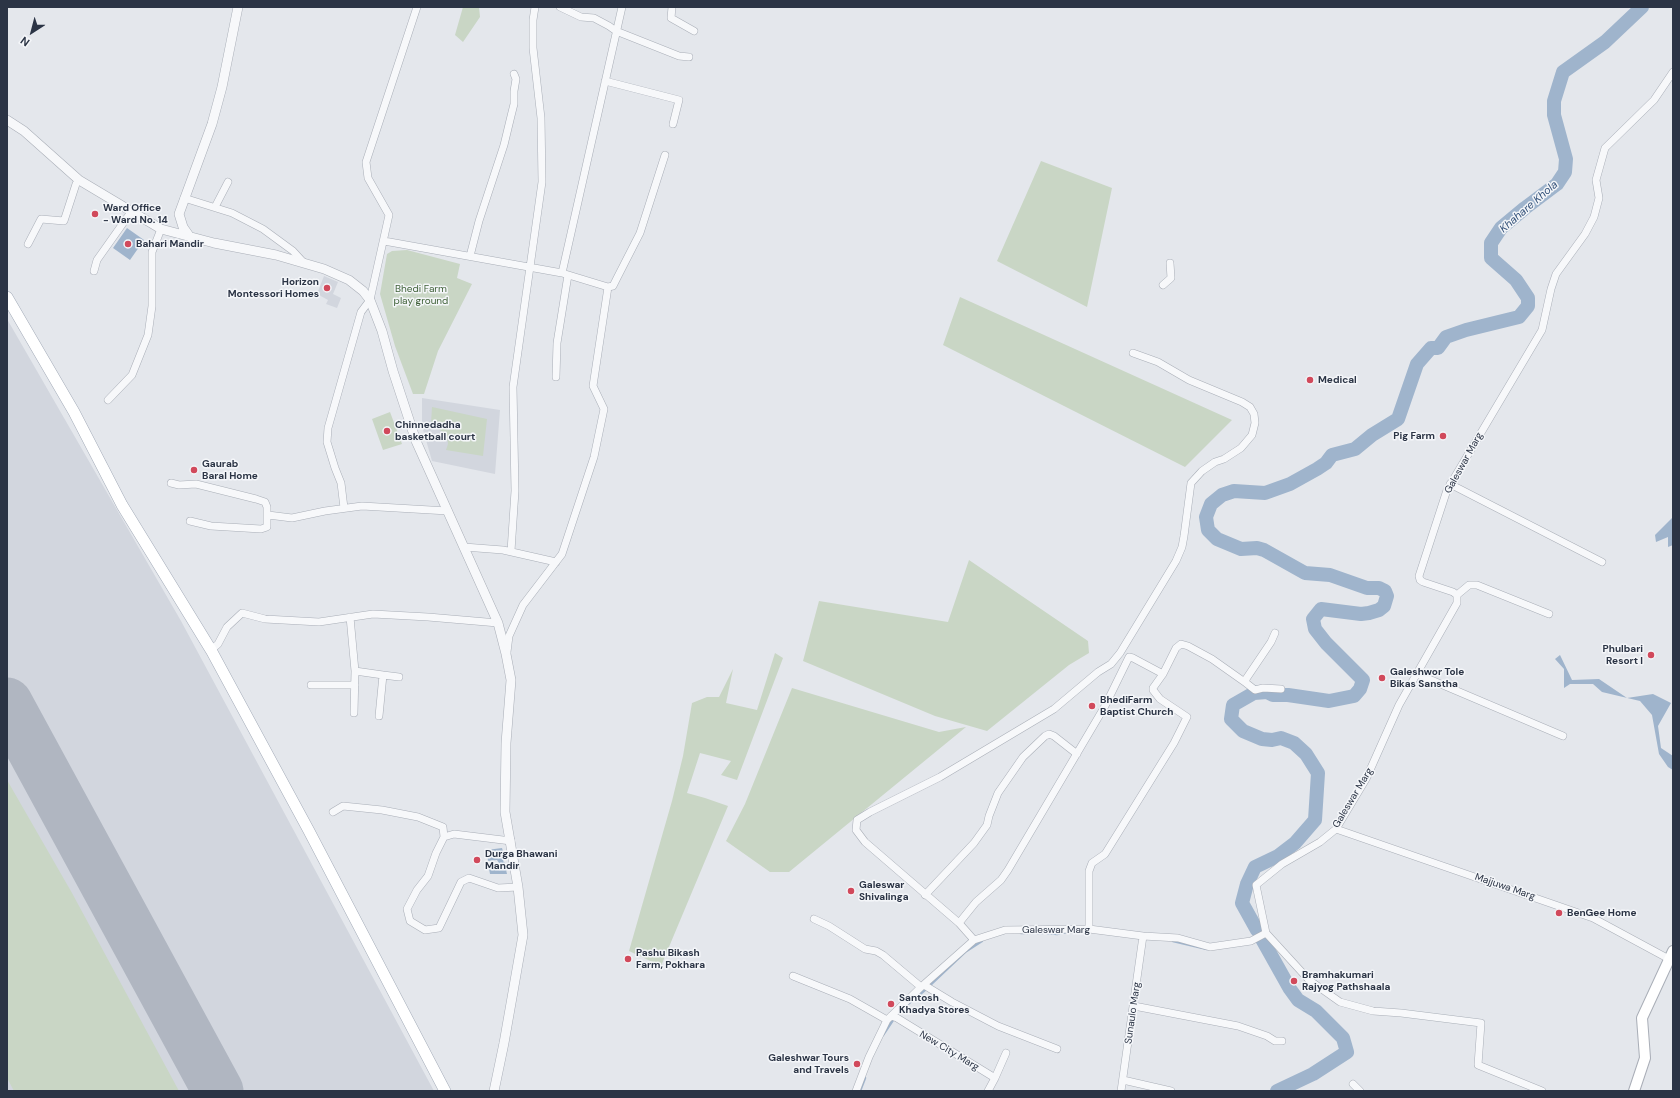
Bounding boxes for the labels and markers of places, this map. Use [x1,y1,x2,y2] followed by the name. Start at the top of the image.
[103,202,168,226] place label: Ward Office - Ward No. 14
[90,209,100,219] marker: Ward Office - Ward No. 14
[136,238,204,250] place label: Bahari Mandir
[123,239,133,249] marker: Bahari Mandir
[228,276,319,300] place label: Horizon Montessori Homes
[322,283,332,293] marker: Horizon Montessori Homes
[1318,374,1357,386] place label: Medical
[1305,375,1315,385] marker: Medical
[395,419,475,442] place label: Chinnedadha basketball court
[382,426,392,436] marker: Chinnedadha basketball court
[1393,430,1435,442] place label: Pig Farm
[1438,431,1448,441] marker: Pig Farm
[202,458,258,482] place label: Gaurab Baral Home
[189,465,199,475] marker: Gaurab Baral Home
[1603,643,1643,666] place label: Phulbari Resort l
[1646,650,1656,660] marker: Phulbari Resort l
[1390,666,1464,690] place label: Galeshwor Tole Bikas Sanstha
[1377,673,1387,683] marker: Galeshwor Tole Bikas Sanstha
[1100,694,1173,718] place label: BhediFarm Baptist Church
[1087,701,1097,711] marker: BhediFarm Baptist Church
[485,848,557,872] place label: Durga Bhawani Mandir
[472,855,482,865] marker: Durga Bhawani Mandir
[859,879,909,902] place label: Galeswar Shivalinga
[846,886,856,896] marker: Galeswar Shivalinga
[1567,907,1636,919] place label: BenGee Home
[1554,908,1564,918] marker: BenGee Home
[636,947,705,970] place label: Pashu Bikash Farm, Pokhara
[623,954,633,964] marker: Pashu Bikash Farm, Pokhara
[1302,969,1390,992] place label: Bramhakumari Rajyog Pathshaala
[1289,976,1299,986] marker: Bramhakumari Rajyog Pathshaala
[899,992,970,1016] place label: Santosh Khadya Stores
[886,999,896,1009] marker: Santosh Khadya Stores
[768,1052,849,1076] place label: Galeshwar Tours and Travels
[852,1059,862,1069] marker: Galeshwar Tours and Travels

